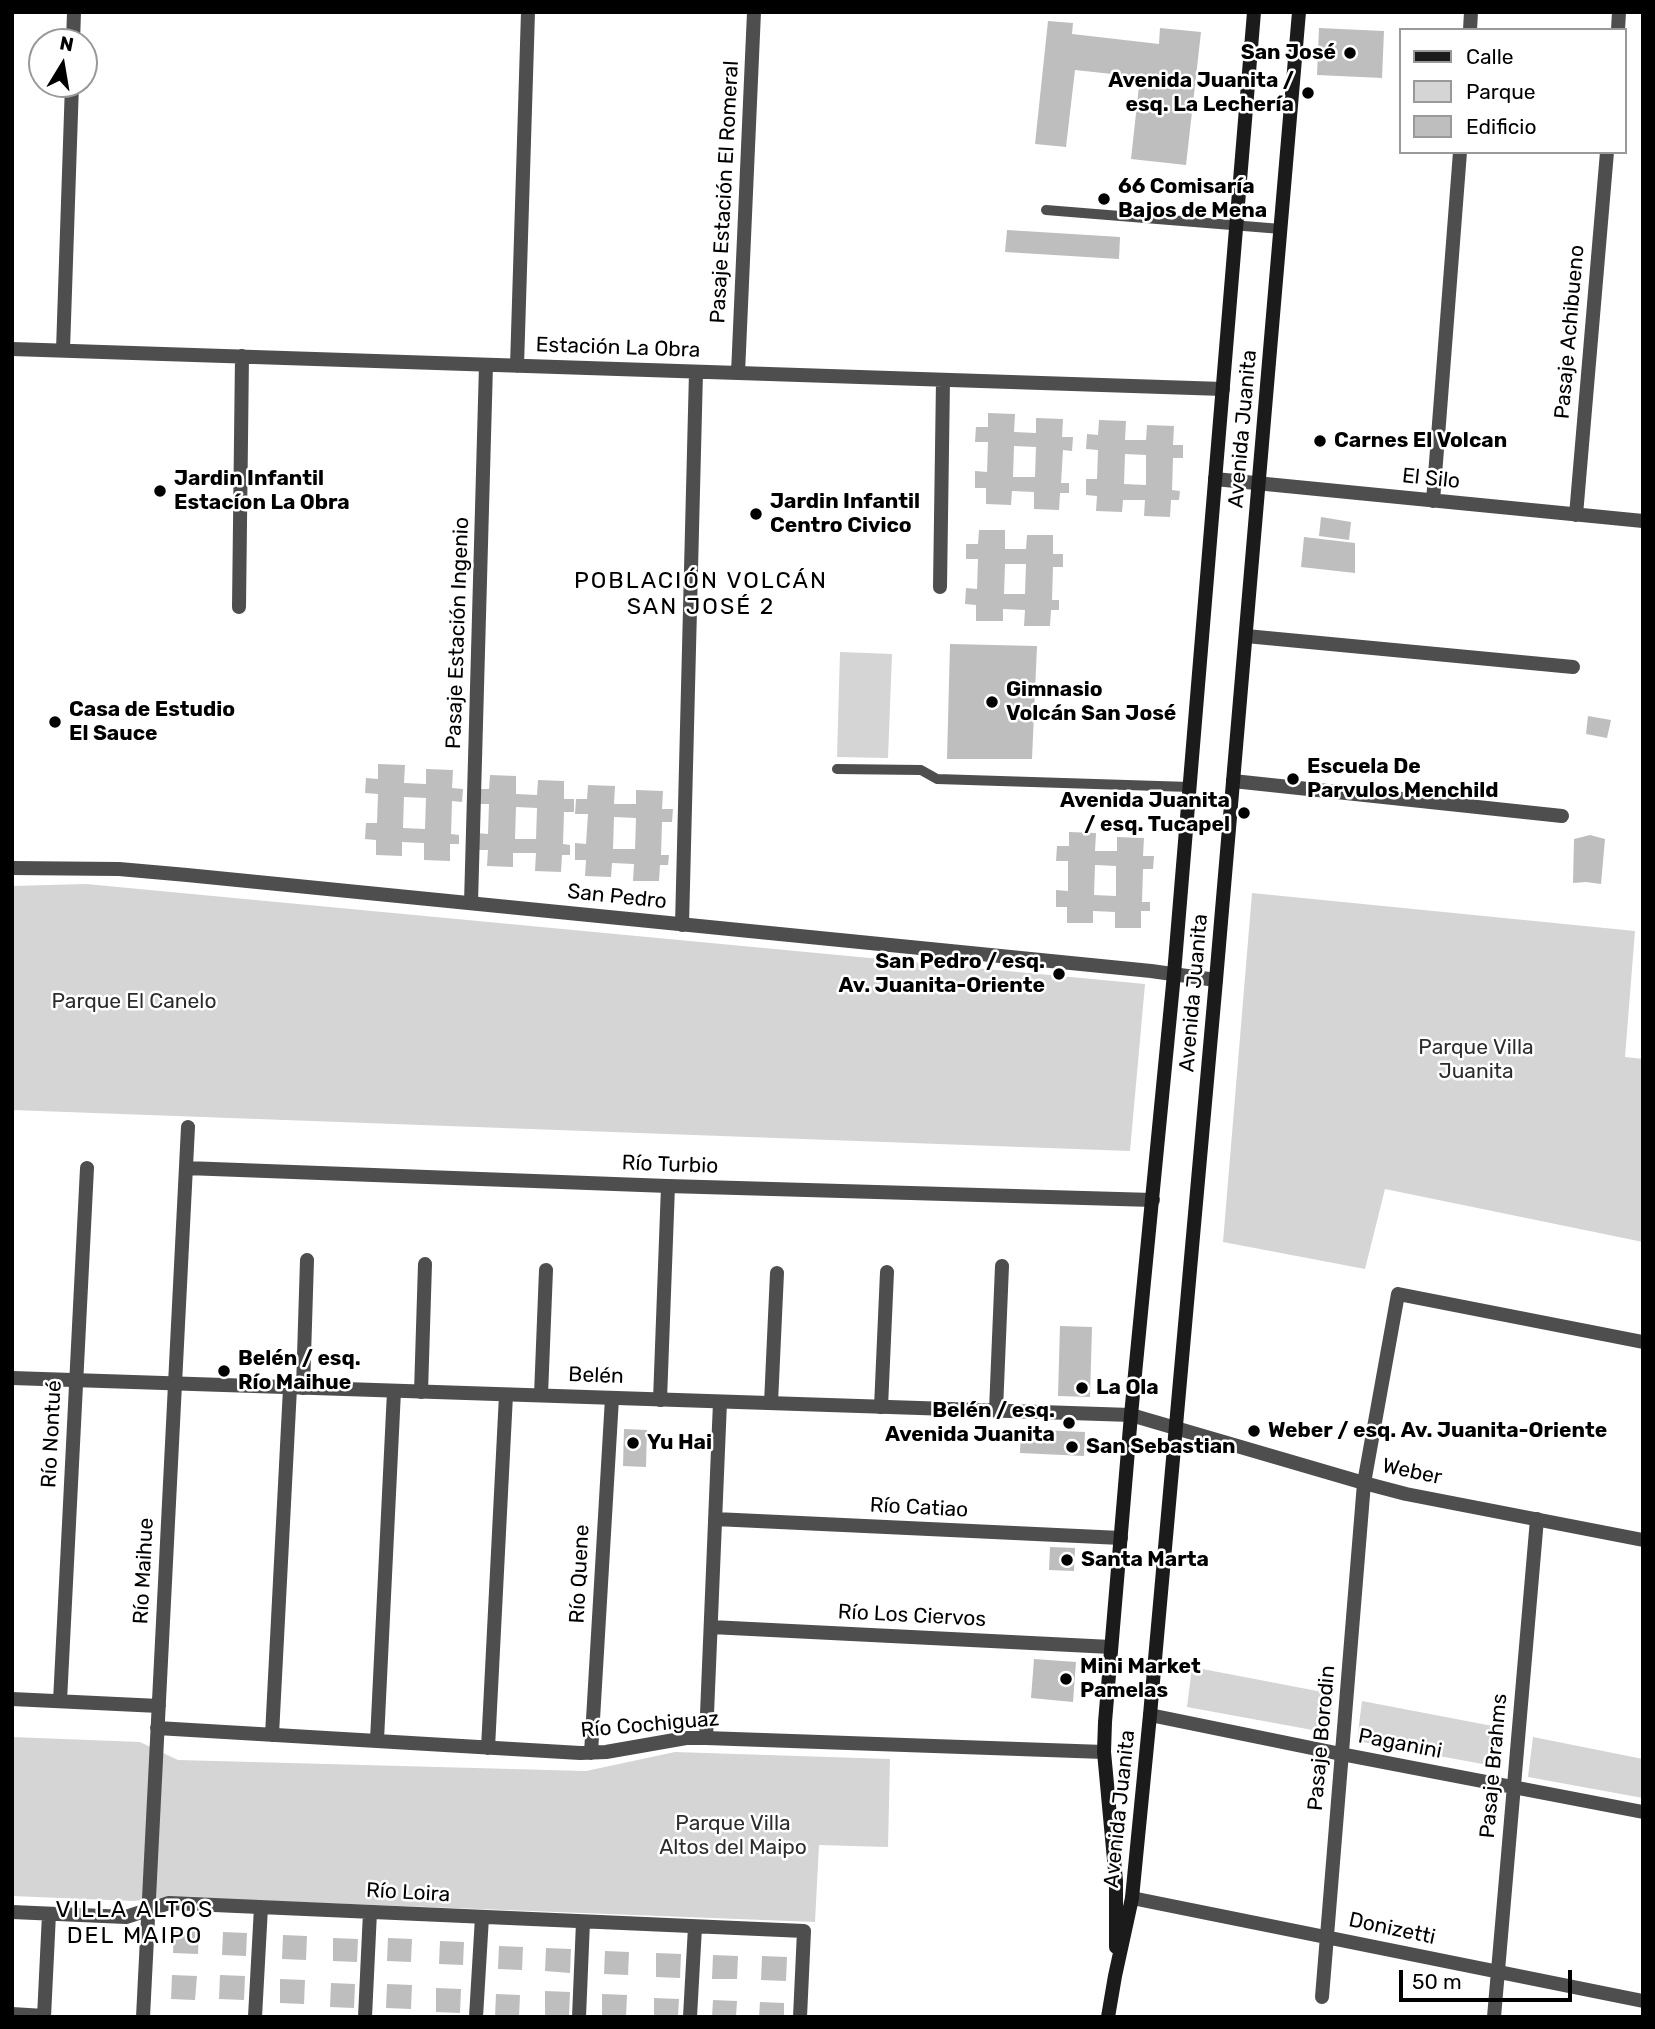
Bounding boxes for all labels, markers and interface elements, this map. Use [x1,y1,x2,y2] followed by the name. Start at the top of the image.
[28,28,98,98] north arrow
[1400,28,1627,154] legend
[58,31,76,56] text: N
[1241,40,1336,66] place label: San José
[1466,44,1514,69] text: Calle
[1342,45,1358,61] marker: San José
[706,60,744,324] street label: Pasaje Estación El Romeral
[1108,68,1294,118] place label: Avenida Juanita / esq. La Lechería
[1466,79,1536,104] text: Parque
[1300,85,1316,101] marker: Avenida Juanita / esq. La Lechería
[1466,114,1536,139] text: Edificio
[1118,174,1267,224] place label: 66 Comisaría Bajos de Mena
[1096,191,1112,207] marker: 66 Comisaría Bajos de Mena
[1550,244,1590,420] street label: Pasaje Achibueno
[535,333,701,363] street label: Estación La Obra
[1224,349,1262,509] street label: Avenida Juanita
[1334,428,1507,454] place label: Carnes El Volcan
[1312,433,1328,449] marker: Carnes El Volcan
[1401,463,1461,495] street label: El Silo
[174,466,350,516] place label: Jardin Infantil Estacíon La Obra
[152,483,168,499] marker: Jardin Infantil Estacíon La Obra
[770,489,920,539] place label: Jardin Infantil Centro Civico
[748,506,764,522] marker: Jardin Infantil Centro Civico
[441,517,475,749] street label: Pasaje Estación Ingenio
[576,567,826,621] district label: POBLACIÓN VOLCÁN SAN JOSÉ 2
[1006,677,1176,727] place label: Gimnasio Volcán San José
[984,694,1000,710] marker: Gimnasio Volcán San José
[69,697,235,747] place label: Casa de Estudio El Sauce
[47,714,63,730] marker: Casa de Estudio El Sauce
[1307,754,1498,804] place label: Escuela De Parvulos Menchild
[1285,771,1301,787] marker: Escuela De Parvulos Menchild
[1060,788,1230,838] place label: Avenida Juanita / esq. Tucapel
[1236,805,1252,821] marker: Avenida Juanita / esq. Tucapel
[566,879,668,915] street label: San Pedro
[1175,913,1213,1073] street label: Avenida Juanita
[839,949,1045,999] place label: San Pedro / esq. Av. Juanita-Oriente
[1051,966,1067,982] marker: San Pedro / esq. Av. Juanita-Oriente
[52,989,216,1015] park label: Parque El Canelo
[1418,1035,1534,1085] park label: Parque Villa Juanita
[621,1151,719,1179] street label: Río Turbio
[238,1346,361,1396] place label: Belén / esq. Río Maihue
[568,1362,624,1390] street label: Belén
[216,1363,232,1379] marker: Belén / esq. Río Maihue
[1096,1375,1159,1401] place label: La Ola
[37,1379,67,1489] street label: Río Nontué
[1074,1380,1090,1396] marker: La Ola
[885,1398,1055,1448] place label: Belén / esq. Avenida Juanita
[1061,1415,1077,1431] marker: Belén / esq. Avenida Juanita
[1268,1418,1607,1444] place label: Weber / esq. Av. Juanita-Oriente
[1246,1423,1262,1439] marker: Weber / esq. Av. Juanita-Oriente
[647,1430,712,1456] place label: Yu Hai
[1086,1434,1236,1460] place label: San Sebastian
[625,1435,641,1451] marker: Yu Hai
[1064,1439,1080,1455] marker: San Sebastian
[1380,1453,1444,1491] street label: Weber
[869,1493,969,1523] street label: Río Catiao
[129,1517,159,1625] street label: Río Maihue
[565,1524,595,1624] street label: Río Quene
[1081,1547,1209,1573] place label: Santa Marta
[1059,1552,1075,1568] marker: Santa Marta
[837,1600,987,1632] street label: Río Los Ciervos
[1080,1654,1201,1704] place label: Mini Market Pamelas
[1303,1664,1341,1812] street label: Pasaje Borodin
[1058,1671,1074,1687] marker: Mini Market Pamelas
[1475,1693,1513,1839] street label: Pasaje Brahms
[580,1706,720,1744] street label: Río Cochiguaz
[1356,1724,1444,1764] street label: Paganini
[1099,1729,1141,1889] street label: Avenida Juanita
[659,1811,807,1861] park label: Parque Villa Altos del Maipo
[365,1878,451,1908] street label: Río Loira
[57,1896,213,1950] district label: VILLA ALTOS DEL MAIPO
[1346,1908,1438,1950] street label: Donizetti
[1403,1955,1576,1999] scale bar
[1412,1969,1462,1994] text: 50 m

